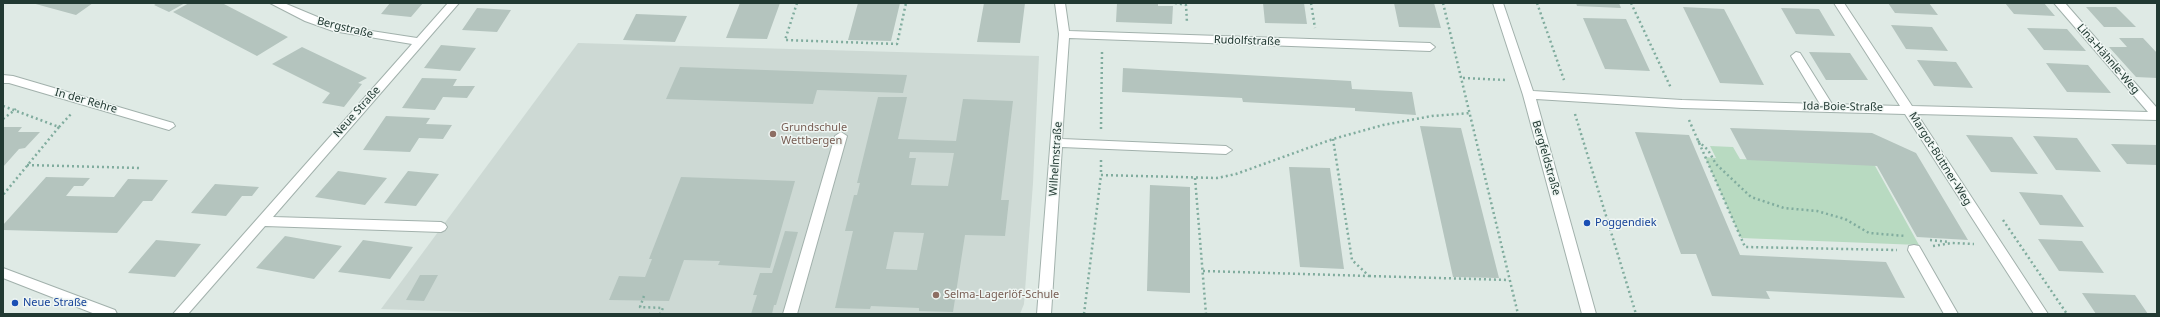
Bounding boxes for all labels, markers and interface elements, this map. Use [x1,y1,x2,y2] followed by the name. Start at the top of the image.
[316,15,374,41] street label: Bergstraße
[2074,21,2142,97] street label: Lina-Hähnle-Weg
[1214,33,1280,49] street label: Rudolfstraße
[331,84,383,140] street label: Neue Straße
[53,86,119,116] street label: In der Rehre
[1803,100,1883,114] street label: Ida-Boie-Straße
[1906,110,1974,208] street label: Margot-Büttner-Weg
[1529,119,1563,197] street label: Bergfeldstraße
[781,121,847,147] place label: Grundschule Wettbergen
[1047,121,1065,197] street label: Wilhelmstraße
[768,129,778,139] marker: Grundschule Wettbergen
[1595,216,1657,230] place label: Poggendiek
[1582,218,1592,228] marker: Poggendiek
[944,288,1059,302] place label: Selma-Lagerlöf-Schule
[931,290,941,300] marker: Selma-Lagerlöf-Schule
[23,296,87,310] place label: Neue Straße
[10,298,20,308] marker: Neue Straße

